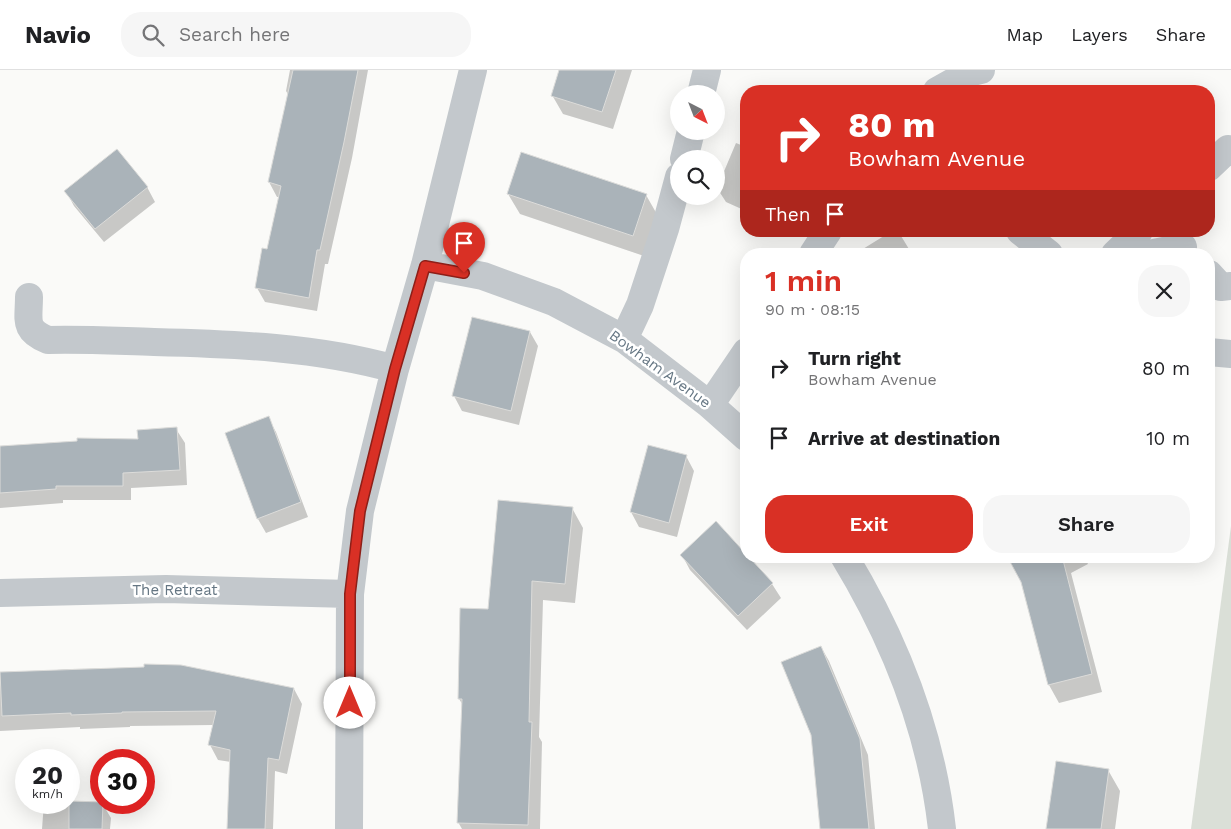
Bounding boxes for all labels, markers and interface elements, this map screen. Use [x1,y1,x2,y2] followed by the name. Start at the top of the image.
[121,12,471,57] search box
[25,21,91,49] text: Navio
[139,21,167,49] icon: search
[179,23,290,46] text: Search here
[1006,24,1043,45] text: Map
[1071,24,1128,45] text: Layers
[1156,24,1206,45] text: Share
[670,85,725,140] north arrow
[670,85,725,205] map controls
[848,104,935,146] text: 80 m
[765,105,830,170] icon: right
[848,146,1025,171] text: Bowham Avenue
[670,150,725,205] button: search
[821,200,849,228] icon: arrive
[765,203,811,226] text: Then
[443,222,485,273] pin
[450,229,478,257] icon: arrive
[765,263,842,298] text: 1 min
[1138,265,1190,317] button: close
[765,300,860,319] text: 90 m · 08:15
[606,326,714,412] street label: Bowham Avenue
[808,347,901,370] text: Turn right
[765,354,793,382] icon: right
[1142,357,1190,380] text: 80 m
[808,370,937,389] text: Bowham Avenue
[765,424,793,452] icon: arrive
[808,427,1000,450] text: Arrive at destination
[1146,427,1190,450] text: 10 m
[765,495,973,553] button: Exit
[983,495,1190,553] button: Share
[132,581,218,599] street label: The Retreat
[323,676,375,728] position arrow
[90,749,155,814] speed limit sign: 30
[32,761,63,790] text: 20
[32,787,63,801] text: km/h

